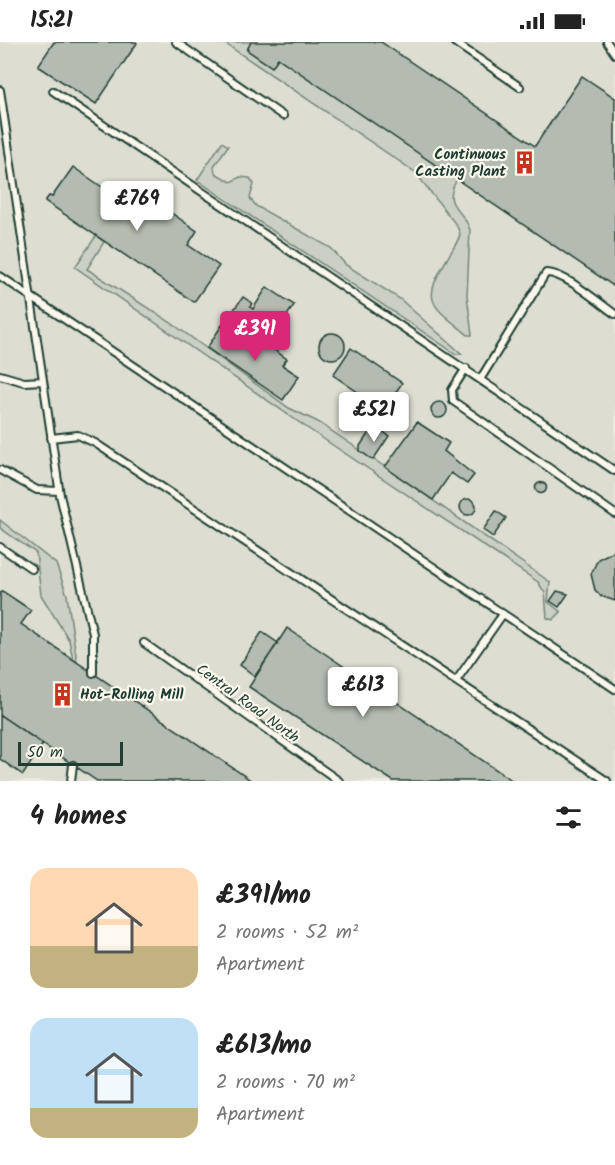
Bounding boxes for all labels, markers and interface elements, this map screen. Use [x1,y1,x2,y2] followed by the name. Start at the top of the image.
[30,4,73,39] text: 15:21
[415,143,506,184] place label: Continuous Casting Plant
[511,150,537,176] building icon: Continuous Casting Plant
[101,181,173,232] pin: £769
[114,184,160,216] text: £769
[219,311,291,362] pin: £391
[234,314,276,346] text: £391
[338,392,410,443] pin: £521
[353,395,395,427] text: £521
[191,658,304,750] street label: Central Road North
[327,667,399,718] pin: £613
[342,670,384,702] text: £613
[49,681,75,707] building icon: Hot-Rolling Mill
[80,683,184,707] place label: Hot-Rolling Mill
[18,739,123,766] scale bar
[27,740,63,765] text: 50 m
[30,796,127,838] text: 4 homes
[552,801,585,834] icon: filters
[216,875,311,917] text: £391/mo
[78,892,150,964] icon: home
[216,917,358,949] text: 2 rooms · 52 m²
[216,949,305,981] text: Apartment
[216,1025,312,1067] text: £613/mo
[78,1042,150,1114] icon: home
[216,1067,355,1099] text: 2 rooms · 70 m²
[216,1099,305,1131] text: Apartment

